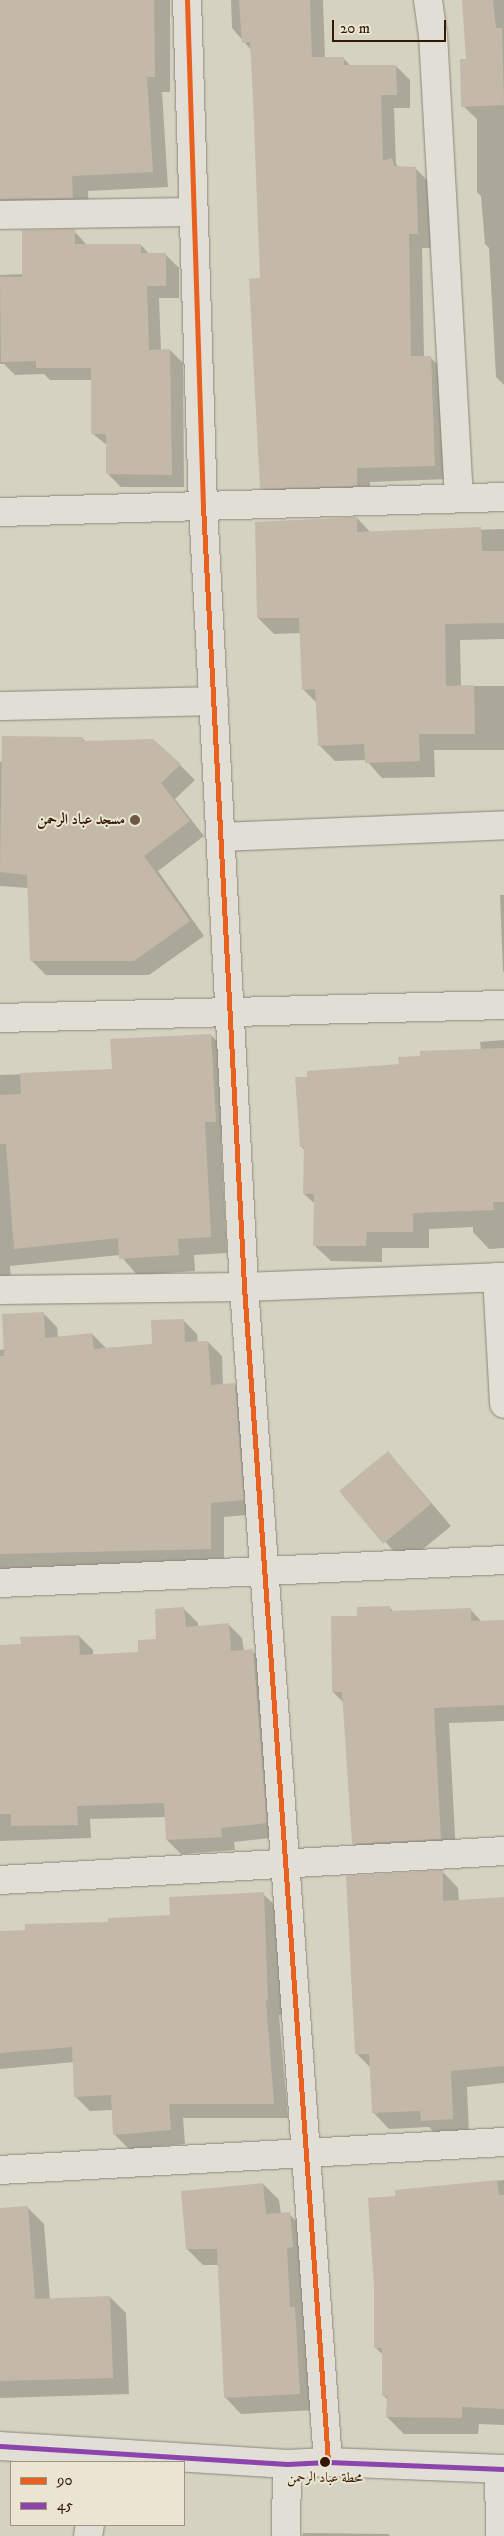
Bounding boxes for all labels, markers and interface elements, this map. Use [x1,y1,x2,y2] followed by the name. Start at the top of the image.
[334,10,448,42] scale bar
[340,19,370,38] text: 20 m
[37,811,125,829] place label: مسجد عباد الرحمن
[129,814,141,826] marker: مسجد عباد الرحمن
[320,2457,330,2467] marker: محطة عباد الرحمن
[10,2461,185,2526] legend
[287,2470,363,2486] place label: محطة عباد الرحمن
[57,2471,73,2490] text: 90
[57,2496,73,2515] text: 45

